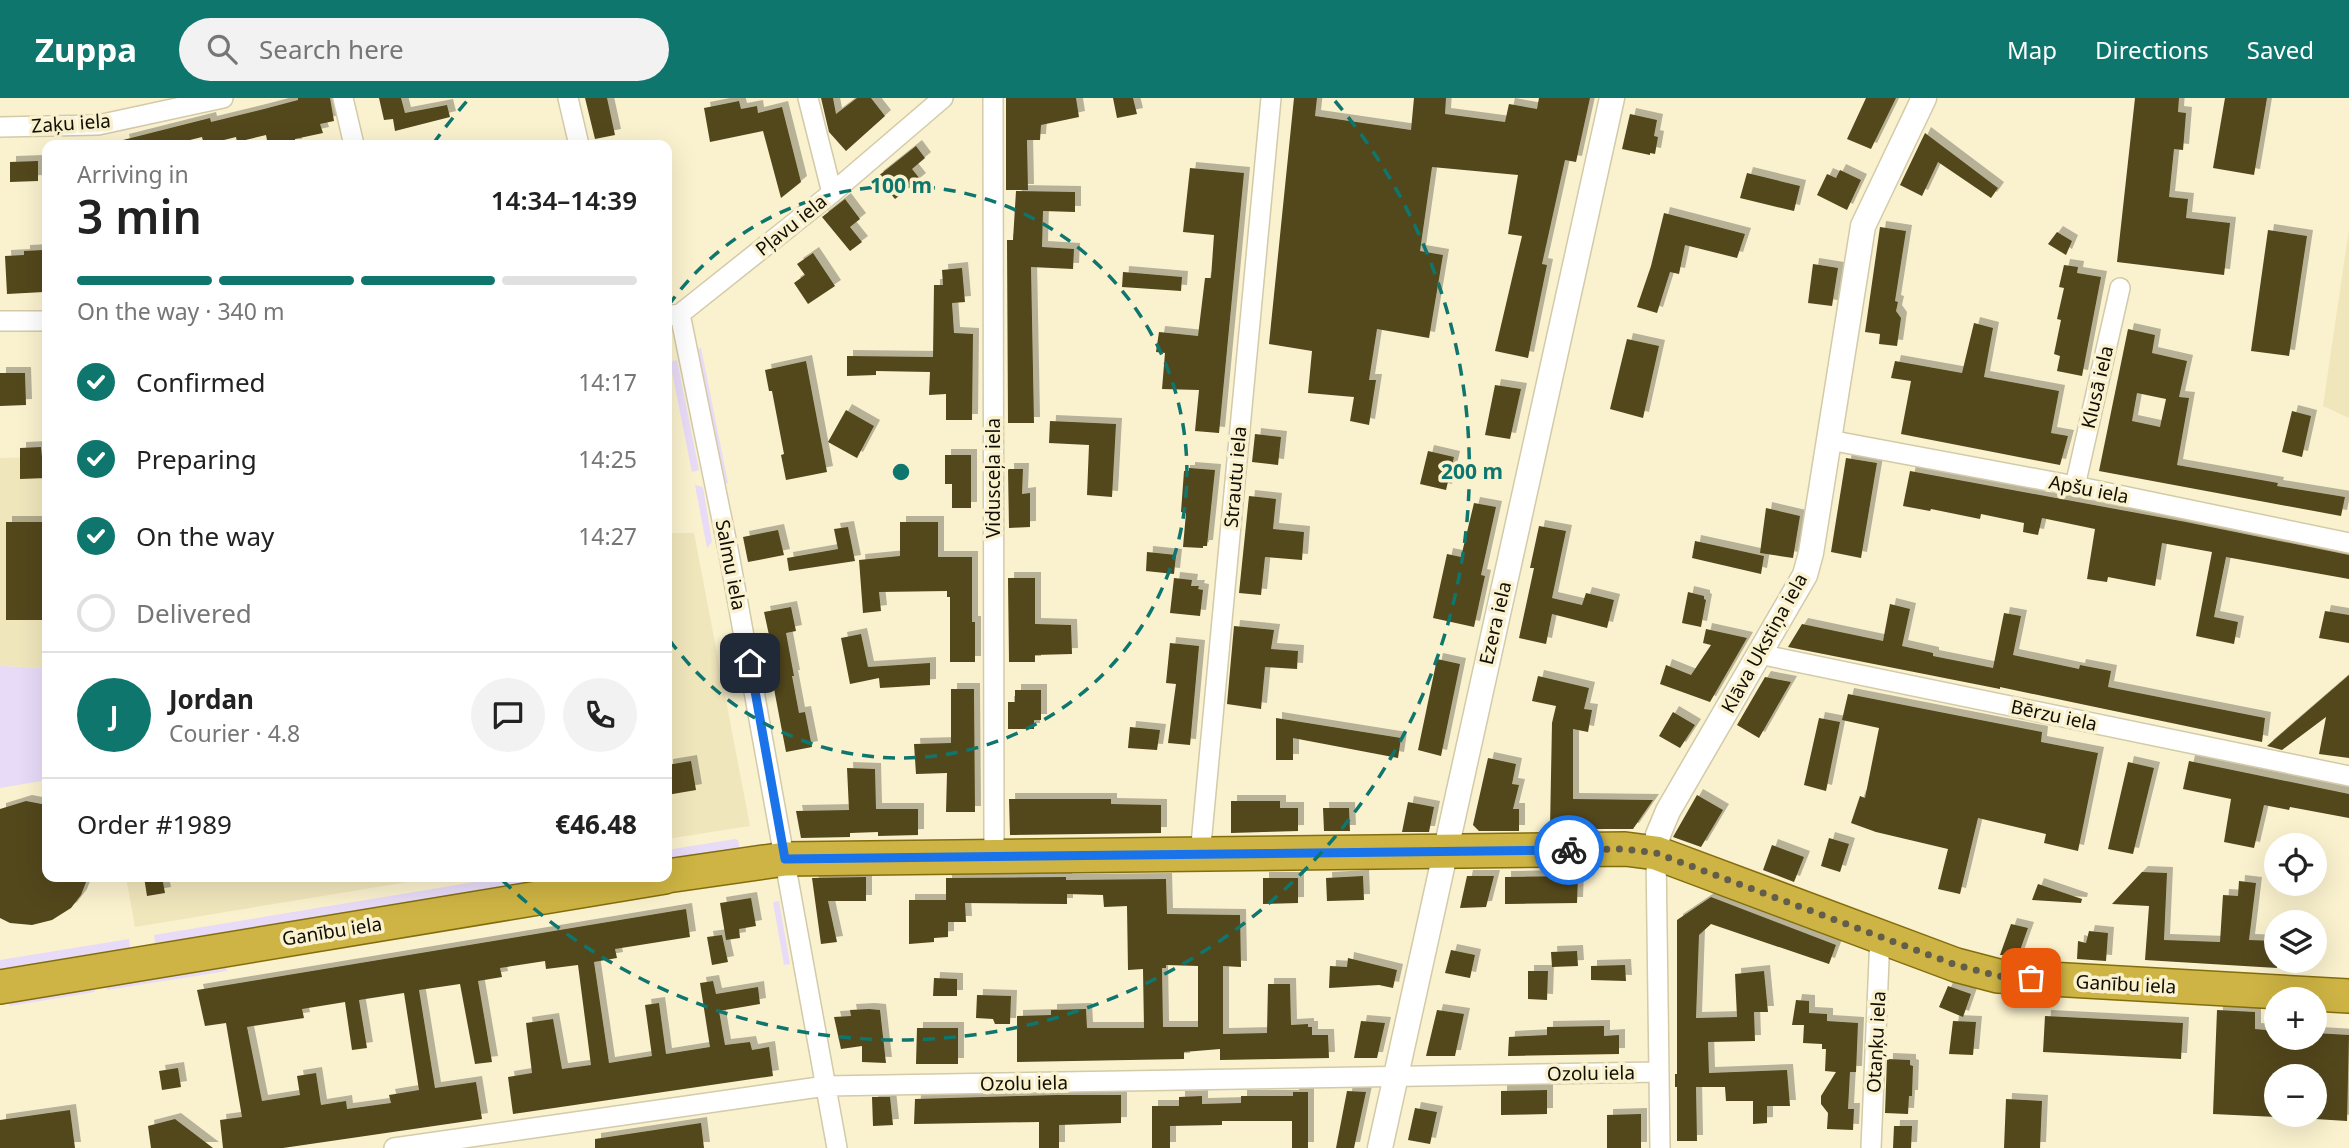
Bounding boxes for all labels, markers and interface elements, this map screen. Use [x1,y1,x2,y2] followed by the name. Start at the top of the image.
[179,18,669,81] search box
[35,27,137,72] text: Zuppa
[203,30,241,68] icon: search
[259,31,404,67] text: Search here
[2007,33,2057,66] text: Map
[2095,33,2209,66] text: Directions
[2247,33,2314,66] text: Saved
[30,107,112,139] street label: Zaķu iela
[77,158,189,190] text: Arriving in
[870,171,932,199] text: 100 m
[491,182,637,218] text: 14:34–14:39
[77,185,202,247] text: 3 min
[750,188,832,262] street label: Pļavu iela
[77,295,284,327] text: On the way · 340 m
[2075,343,2119,431] street label: Klusā iela
[77,363,115,401] icon: check
[136,364,266,400] text: Confirmed
[578,366,637,398] text: 14:17
[980,418,1006,538] street label: Vidusceļa iela
[1218,425,1252,529] street label: Strautu iela
[77,440,115,478] icon: check
[136,441,257,477] text: Preparing
[578,443,637,475] text: 14:25
[1441,457,1503,485] text: 200 m
[889,460,913,484] centre of rings
[2047,469,2131,509] street label: Apšu iela
[77,517,115,555] icon: check
[136,518,274,554] text: On the way
[709,518,753,612] street label: Salmu iela
[578,520,637,552] text: 14:27
[1715,568,1813,718] street label: Klāva Ukstiņa iela
[1473,579,1517,667] street label: Ezera iela
[136,595,252,631] text: Delivered
[720,633,780,693] pin
[731,644,769,682] icon: home
[471,678,545,752] button: chat
[563,678,637,752] button: phone
[169,681,254,717] text: Jordan
[2008,693,2100,737] street label: Bērzu iela
[110,697,118,733] text: J
[169,717,300,749] text: Courier · 4.8
[77,806,232,842] text: Order #1989
[555,806,637,842] text: €46.48
[1534,815,1604,885] courier
[1550,831,1588,869] icon: bike
[2264,833,2327,1127] map controls
[2264,833,2327,896] button: locate
[280,910,384,952] street label: Ganību iela
[2264,910,2327,973] button: layers
[2001,948,2061,1008] pin
[2012,959,2050,997] icon: bag
[2075,968,2177,1000] street label: Ganību iela
[2264,987,2327,1050] button: +
[1860,990,1892,1094] street label: Otaņķu iela
[1547,1059,1635,1087] street label: Ozolu iela
[2264,1064,2327,1127] button: −
[980,1069,1068,1097] street label: Ozolu iela

